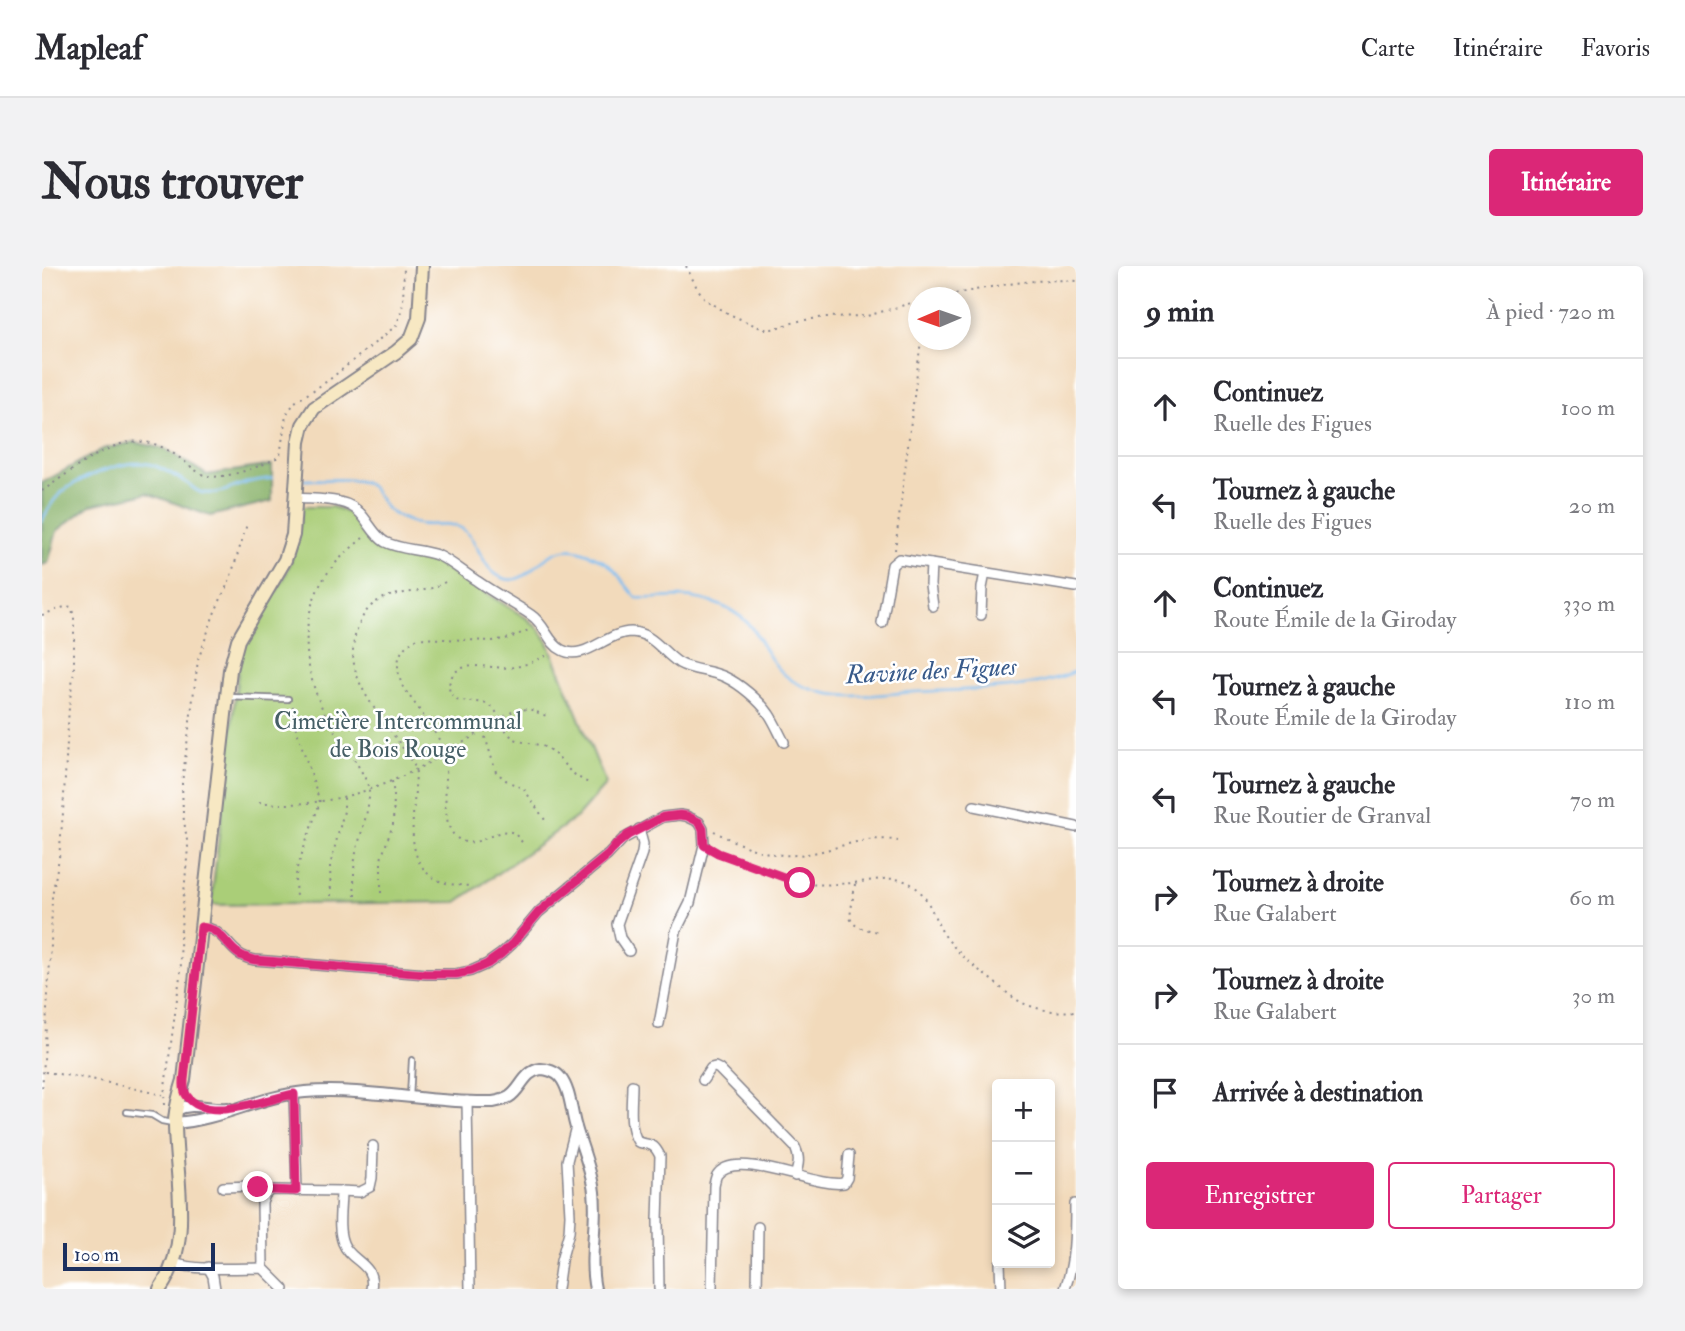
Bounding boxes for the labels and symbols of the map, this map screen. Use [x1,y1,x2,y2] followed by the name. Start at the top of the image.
[908,287,971,350] north arrow
[844,650,1018,692] water label: Ravine des Figues
[274,706,522,765] park label: Cimetière Intercommunal de Bois Rouge
[784,867,815,898] route start
[242,1171,273,1202] route end
[63,1240,215,1272] scale bar

